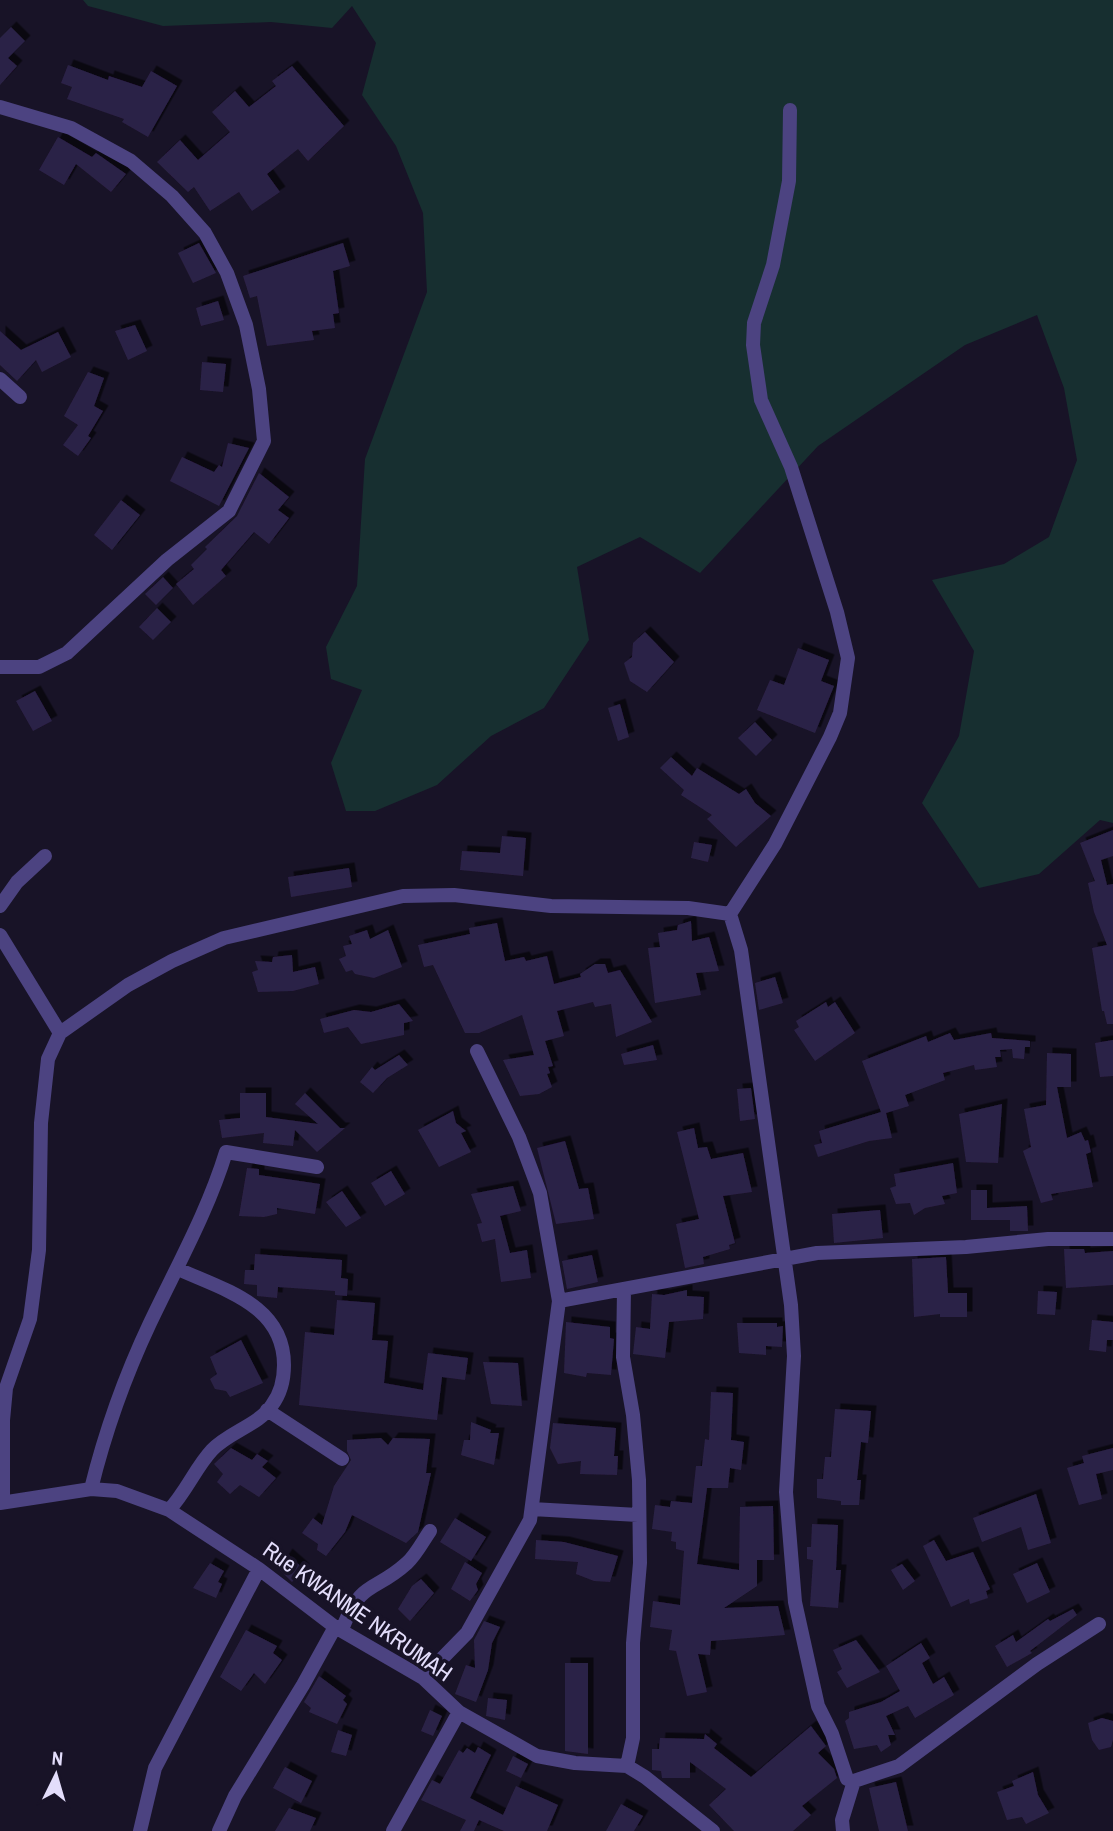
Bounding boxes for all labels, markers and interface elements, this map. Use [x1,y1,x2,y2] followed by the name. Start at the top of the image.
[257,1534,459,1688] street label: Rue KWANME NKRUMAH
[21,1740,91,1810] north arrow
[51,1745,64,1772] text: N

